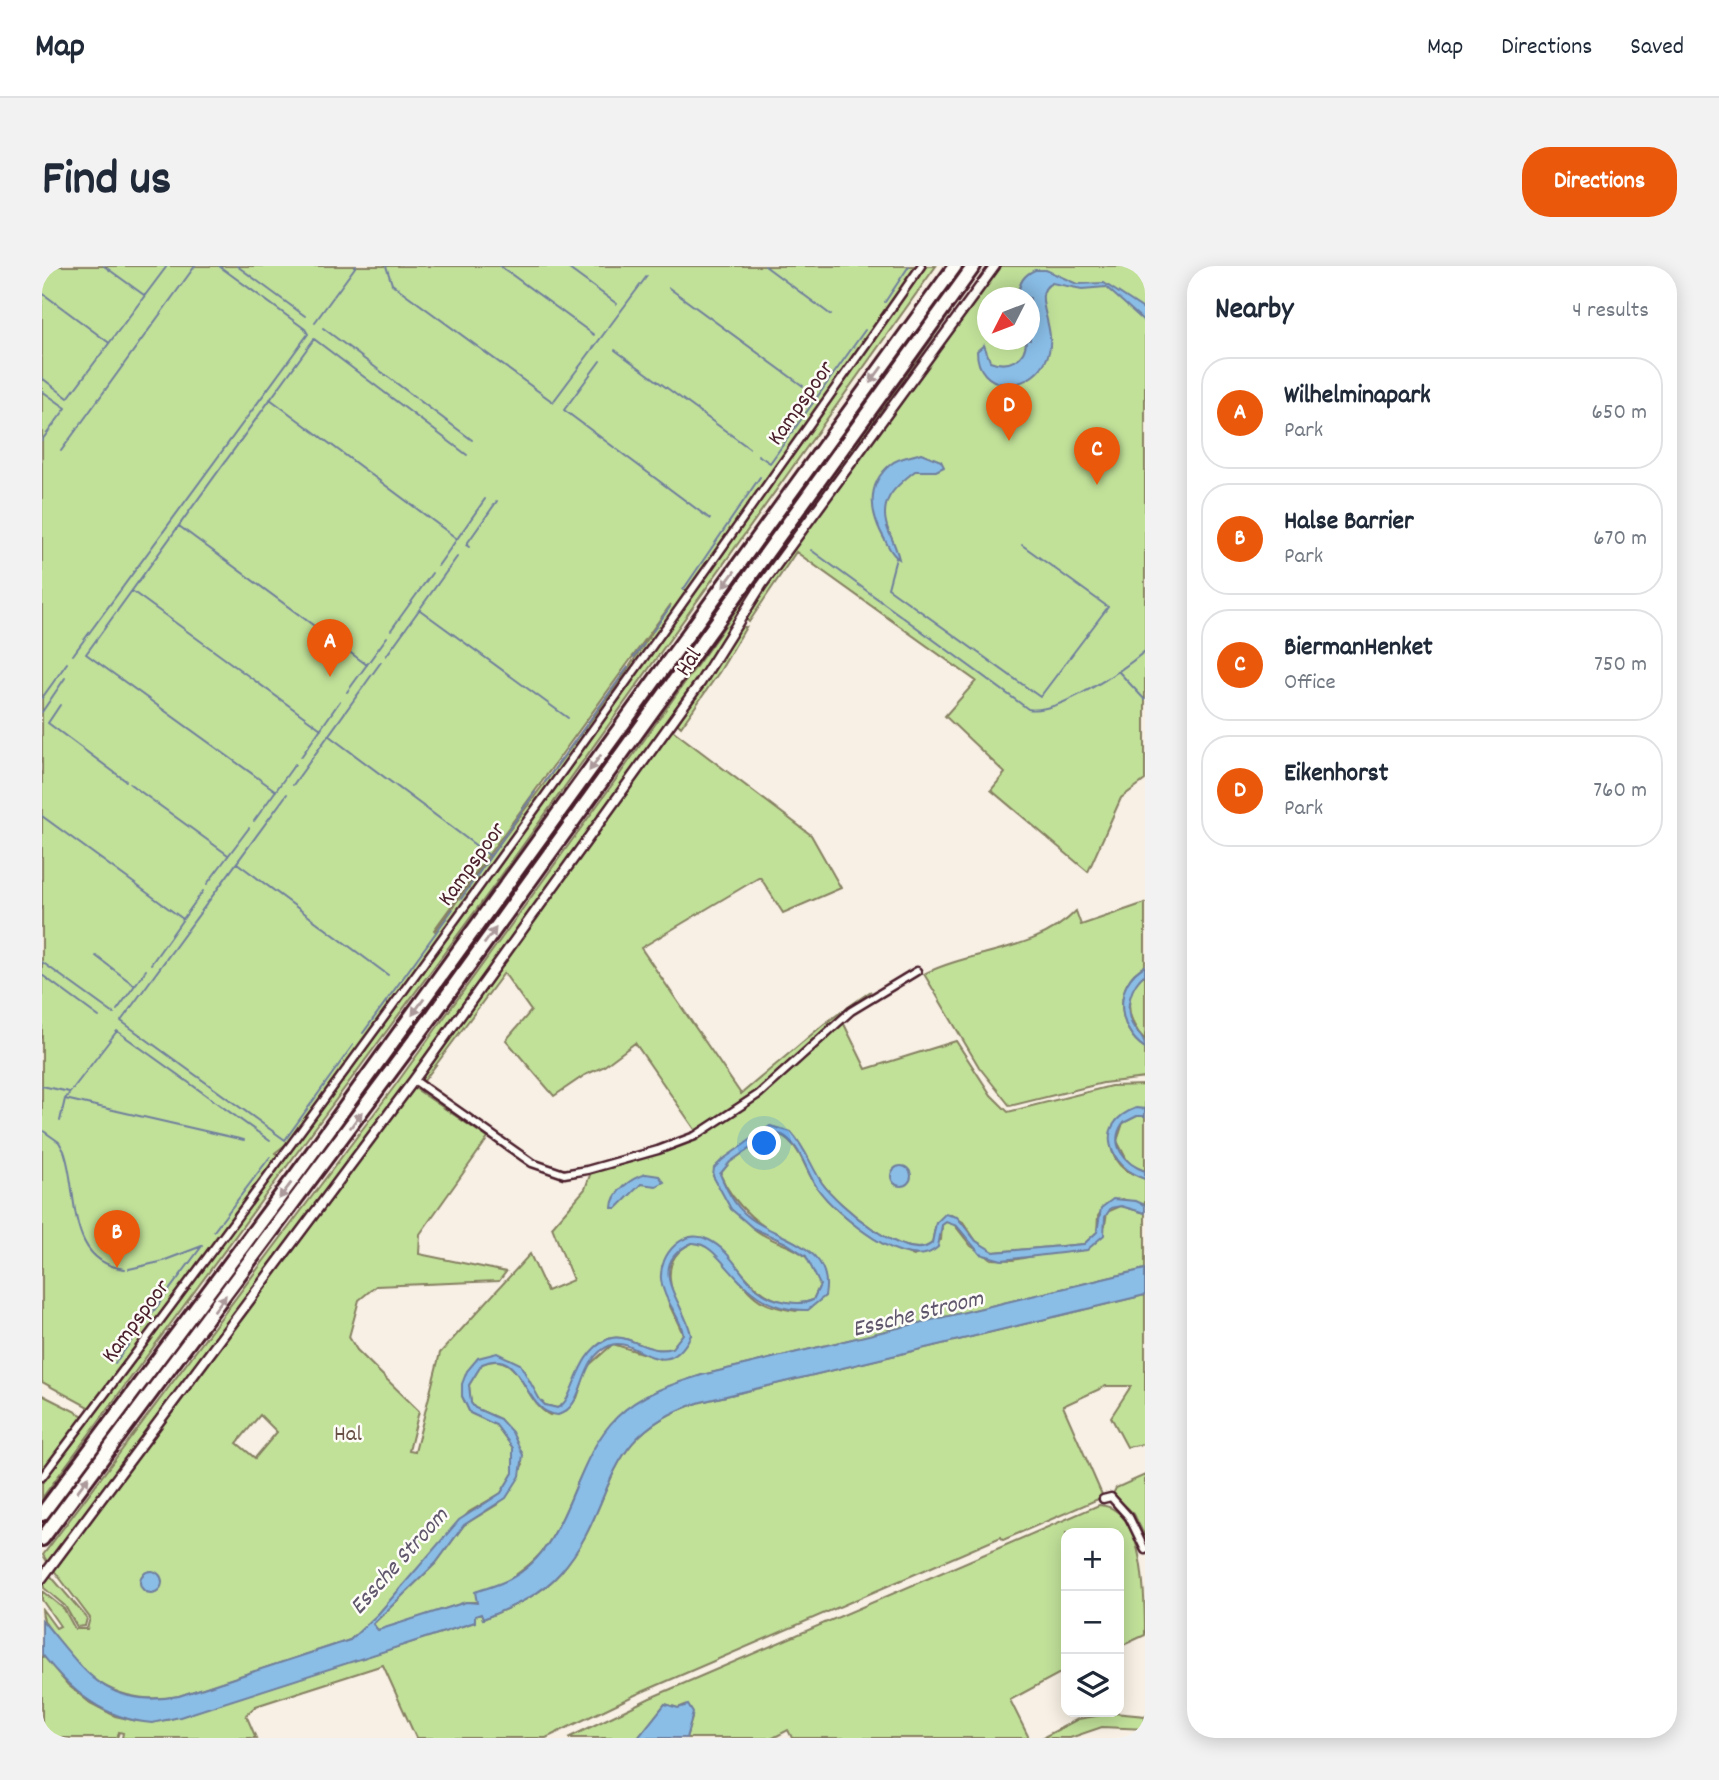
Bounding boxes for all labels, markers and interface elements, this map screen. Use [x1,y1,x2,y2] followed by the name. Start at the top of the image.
[35,25,85,72] text: Map
[1427,31,1463,65] text: Map
[1501,31,1592,65] text: Directions
[1630,31,1684,65] text: Saved
[42,147,171,217] text: Find us
[1522,147,1677,217] button: Directions
[977,287,1040,350] north arrow
[1215,290,1293,333] text: Nearby
[1572,295,1649,328] text: 4 results
[761,354,844,453] street label: Kampspoor
[869,366,883,384] one-way arrow
[1284,378,1431,415] text: Wilhelminapark
[986,383,1032,441] pin: D
[1234,397,1246,430] text: A
[1591,397,1647,430] text: 650 m
[1284,415,1323,448] text: Park
[1074,427,1120,485] pin: C
[1284,504,1414,541] text: Halse Barrier
[1235,523,1245,556] text: B
[1593,523,1647,556] text: 670 m
[1284,541,1323,574] text: Park
[722,570,736,588] one-way arrow
[307,619,353,677] pin: A
[1284,630,1433,667] text: BiermanHenket
[669,642,712,684] street label: Hal
[1234,649,1246,682] text: C
[1594,649,1647,682] text: 750 m
[1284,667,1336,700] text: Office
[588,754,602,772] one-way arrow
[1284,756,1388,793] text: Eikenhorst
[1234,775,1246,808] text: D
[1593,775,1647,808] text: 760 m
[1284,793,1323,826] text: Park
[431,816,515,914] street label: Kampspoor
[483,927,497,945] one-way arrow
[411,998,425,1016] one-way arrow
[349,1111,363,1129] one-way arrow
[747,1126,781,1160] your location
[277,1181,292,1199] one-way arrow
[94,1210,140,1268] pin: B
[95,1273,180,1371] street label: Kampspoor
[849,1282,988,1348] water label: Essche Stroom
[213,1294,227,1312] one-way arrow
[334,1419,363,1452] park label: Hal
[76,1476,91,1494] one-way arrow
[343,1500,458,1623] water label: Essche Stroom
[1061,1528,1124,1717] map controls
[1061,1528,1124,1591] button: +
[1061,1591,1124,1654] button: −
[1061,1654,1124,1717] button: layers

